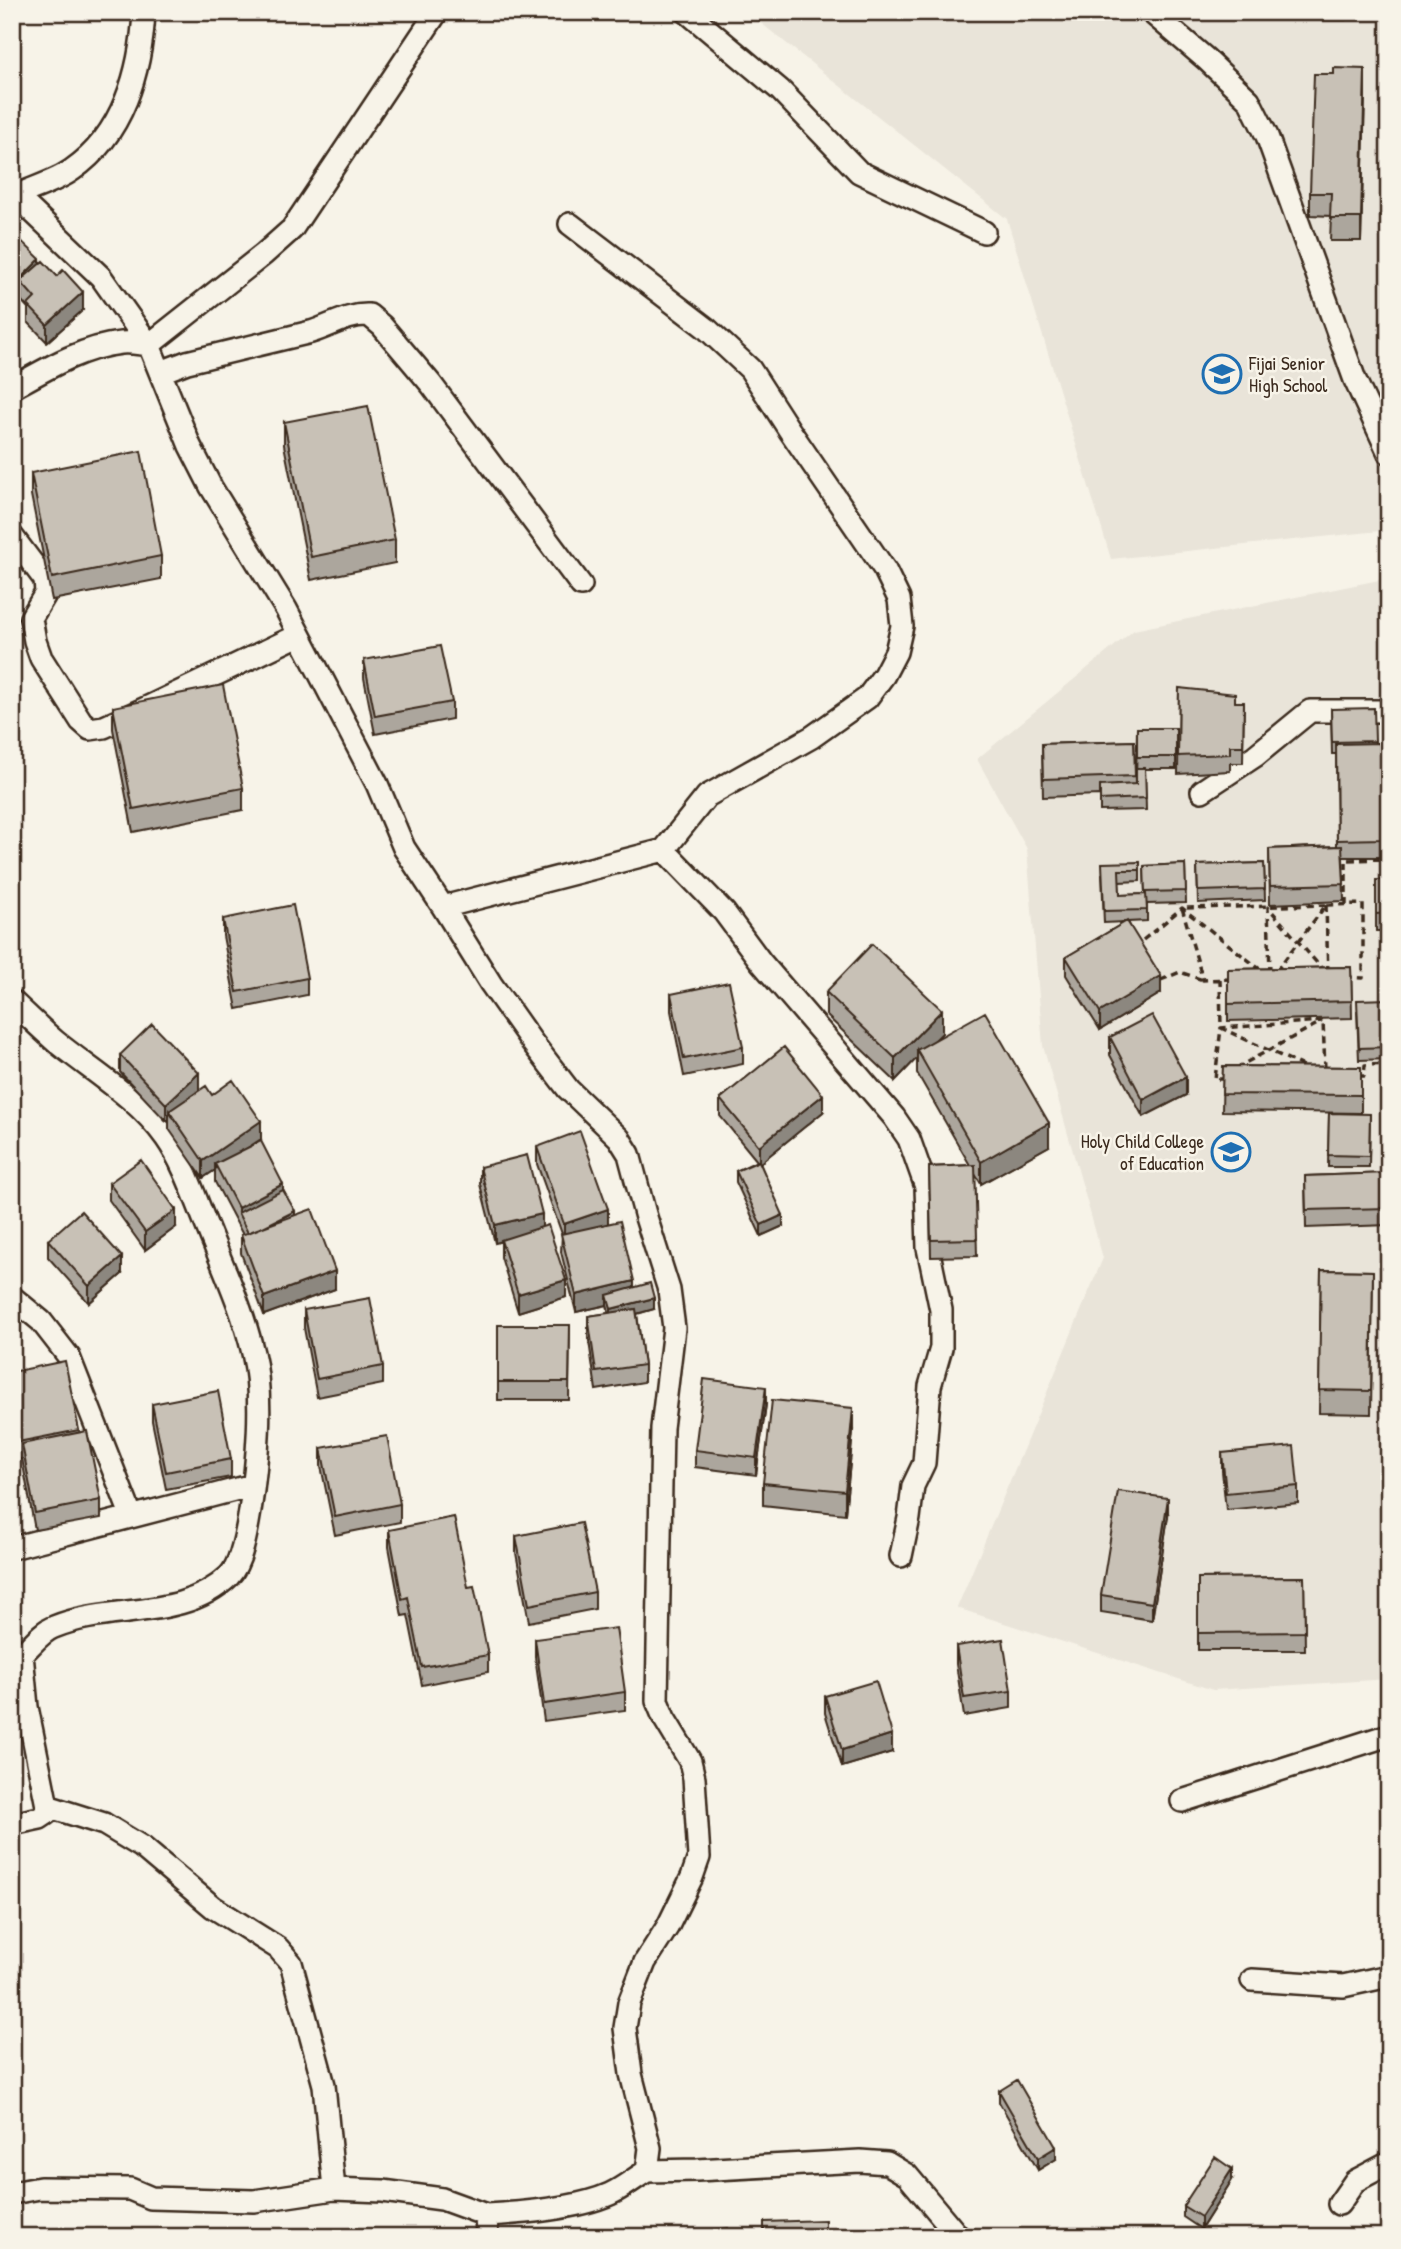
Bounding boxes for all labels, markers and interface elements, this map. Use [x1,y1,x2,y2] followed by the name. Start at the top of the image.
[1248,350,1328,398] place label: Fijai Senior High School
[1201,353,1243,395] school or university icon: Fijai Senior High School
[1081,1128,1204,1176] place label: Holy Child College of Education
[1210,1131,1252,1173] school or university icon: Holy Child College of Education

